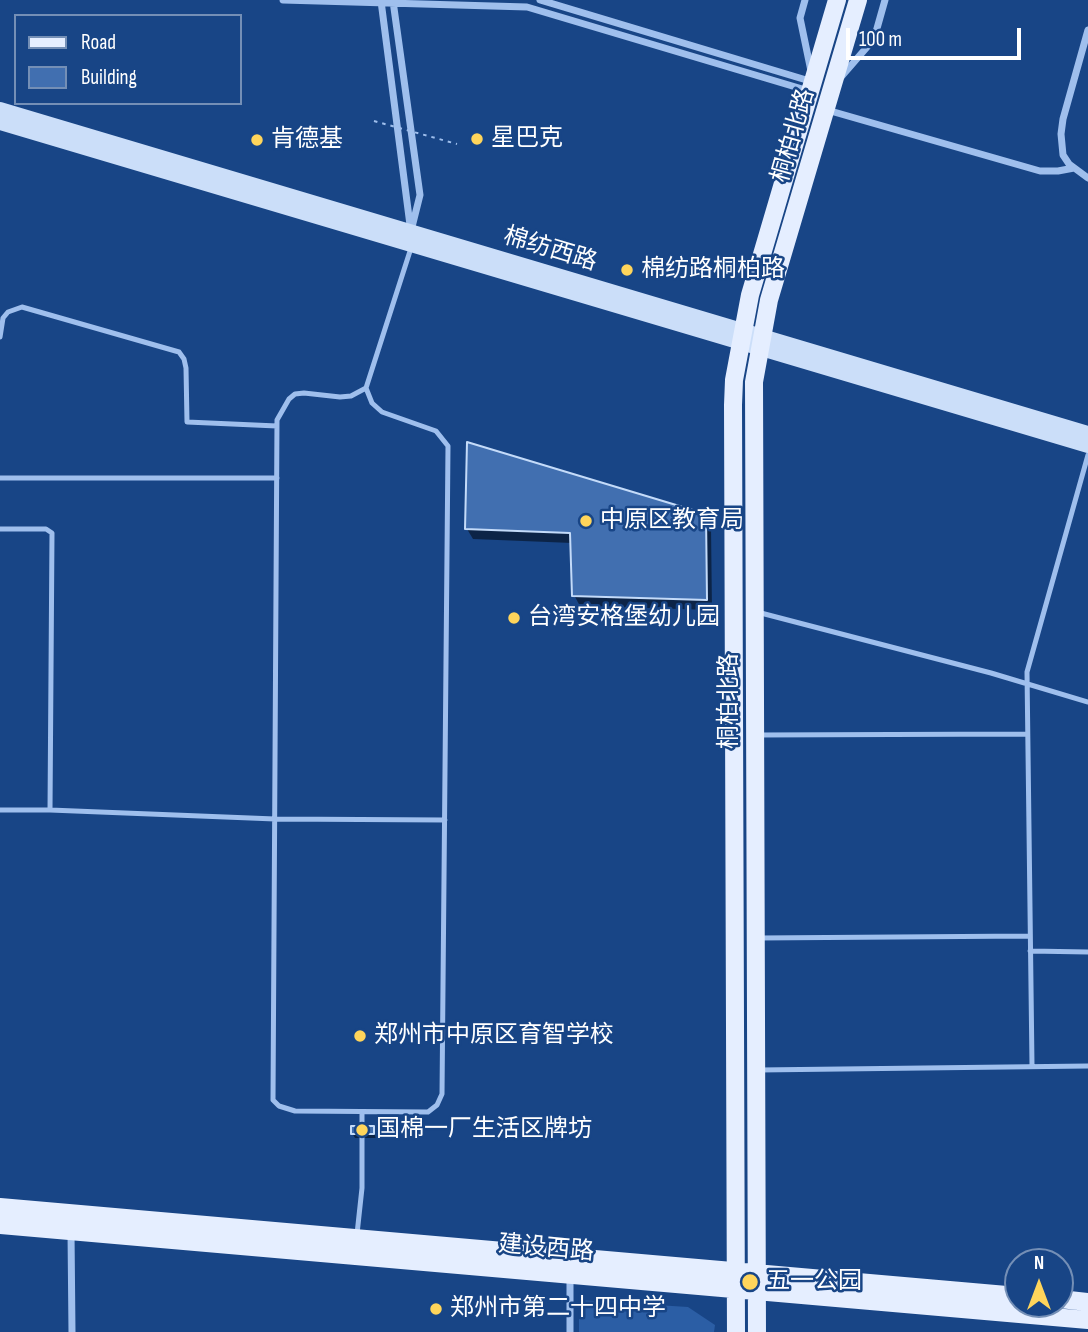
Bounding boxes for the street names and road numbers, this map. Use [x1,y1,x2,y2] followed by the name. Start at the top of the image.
[767,86,821,186] street label: 桐柏北路
[500,222,600,278] street label: 棉纺西路
[716,653,744,749] street label: 桐柏北路
[497,1230,595,1268] street label: 建设西路

